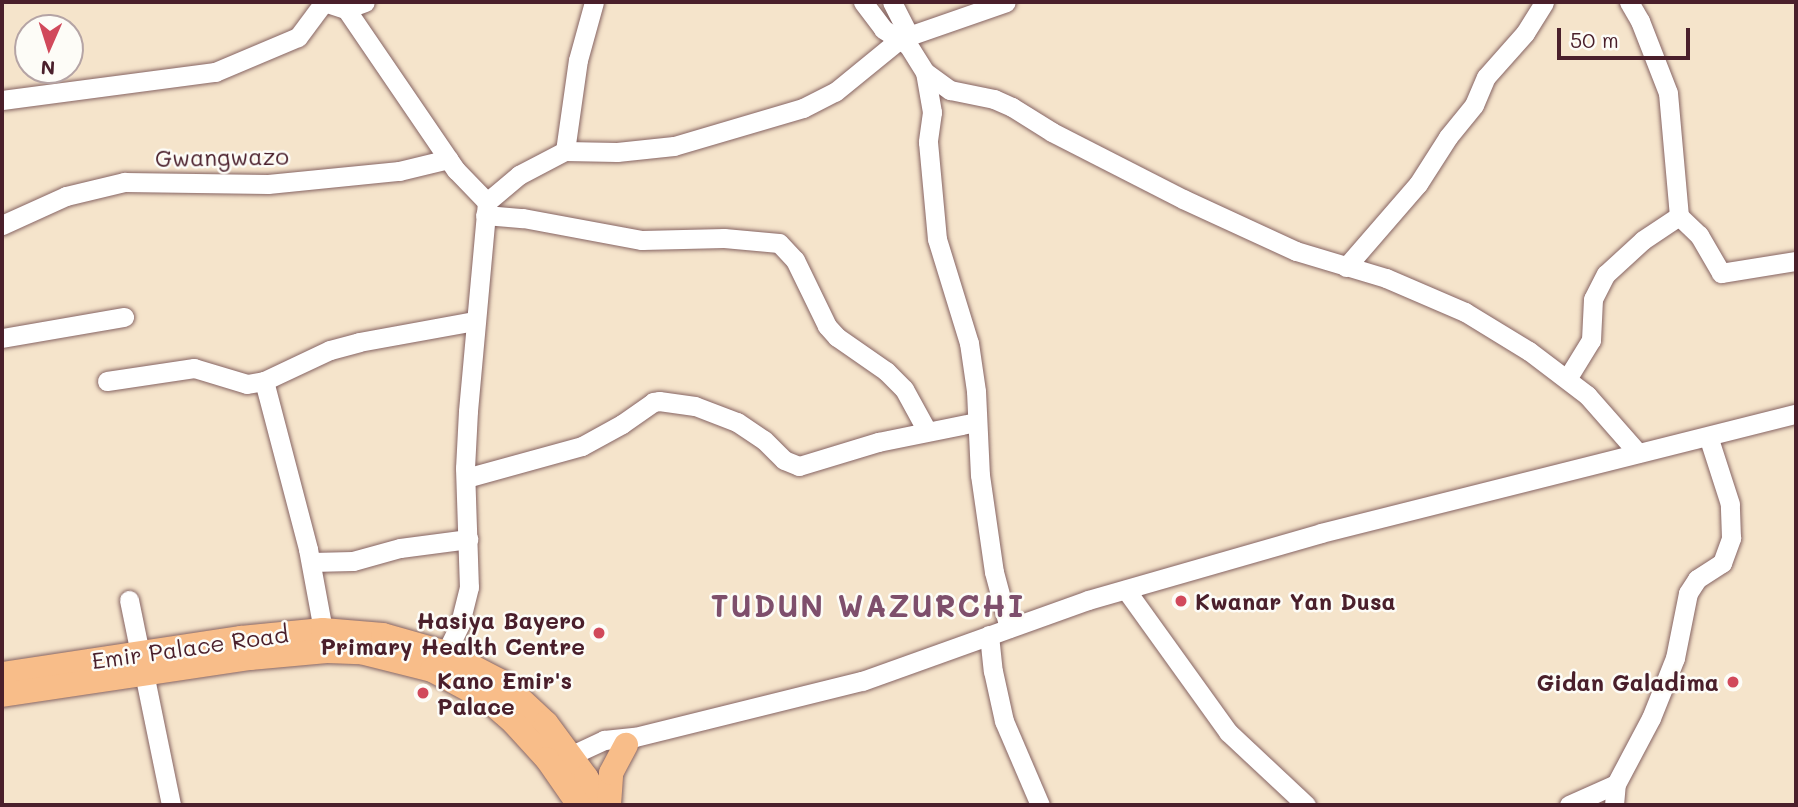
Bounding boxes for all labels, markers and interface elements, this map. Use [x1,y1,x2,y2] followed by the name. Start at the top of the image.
[14,14,84,84] north arrow
[1560,14,1693,58] scale bar
[1570,26,1619,53] text: 50 m
[40,56,56,81] text: N
[155,142,289,172] street label: Gwangwazo
[713,587,1023,623] district label: TUDUN WAZURCHI
[1195,587,1396,615] place label: Kwanar Yan Dusa
[1173,593,1189,609] marker: Kwanar Yan Dusa
[320,606,585,660] place label: Hasiya Bayero Primary Health Centre
[90,620,290,674] street label: Emir Palace Road
[591,625,607,641] marker: Hasiya Bayero Primary Health Centre
[437,666,572,720] place label: Kano Emir's Palace
[1536,668,1719,696] place label: Gidan Galadima
[1725,674,1741,690] marker: Gidan Galadima
[415,685,431,701] marker: Kano Emir's Palace

